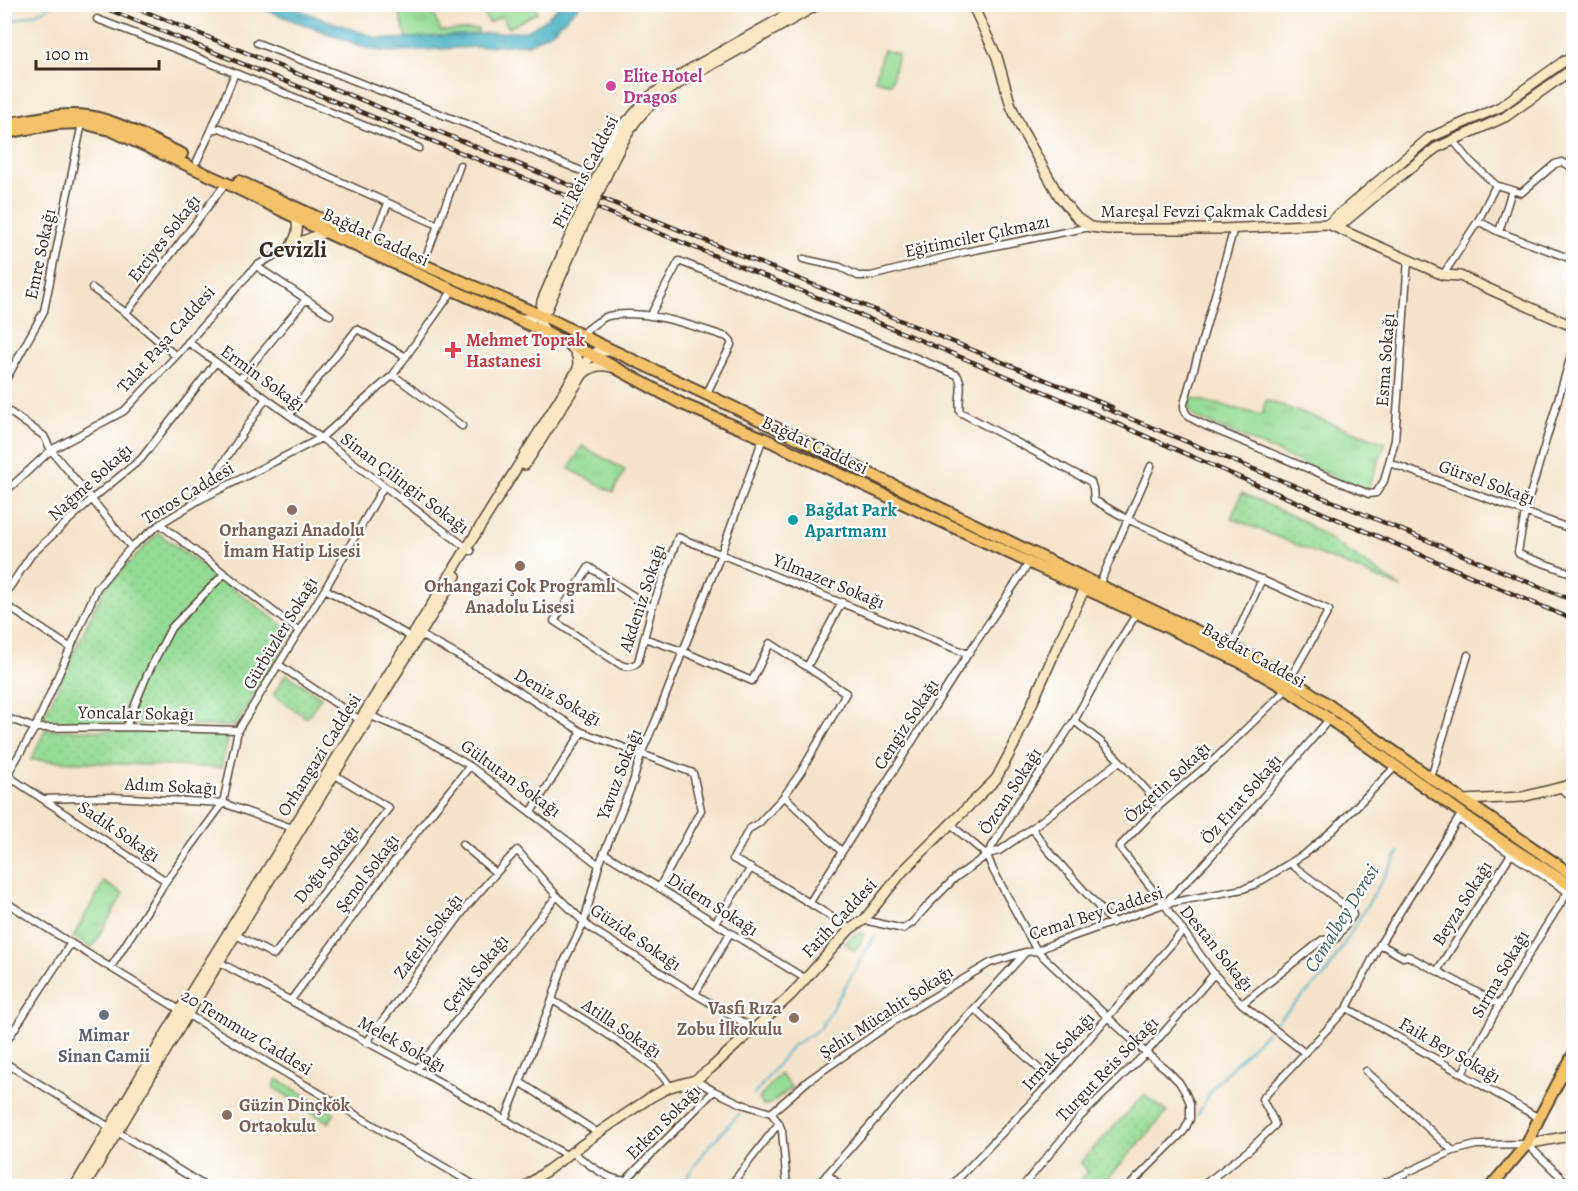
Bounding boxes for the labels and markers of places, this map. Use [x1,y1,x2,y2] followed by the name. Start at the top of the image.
[623,64,703,109] place label: Elite Hotel Dragos
[604,79,618,93] marker: Elite Hotel Dragos
[466,328,586,373] place label: Mehmet Toprak Hastanesi
[444,341,462,359] marker: Mehmet Toprak Hastanesi
[804,498,897,543] place label: Bağdat Park Apartmanı
[285,503,299,517] marker: Orhangazi Anadolu İmam Hatip Lisesi
[786,513,800,527] marker: Bağdat Park Apartmanı
[219,518,365,563] place label: Orhangazi Anadolu İmam Hatip Lisesi
[513,559,527,573] marker: Orhangazi Çok Programlı Anadolu Lisesi
[424,574,616,619] place label: Orhangazi Çok Programlı Anadolu Lisesi
[677,996,782,1041] place label: Vasfi Rıza Zobu İlkokulu
[97,1008,111,1022] marker: Mimar Sinan Camii
[787,1011,801,1025] marker: Vasfi Rıza Zobu İlkokulu
[58,1023,150,1068] place label: Mimar Sinan Camii
[239,1093,351,1138] place label: Güzin Dinçkök Ortaokulu
[220,1108,234,1122] marker: Güzin Dinçkök Ortaokulu

